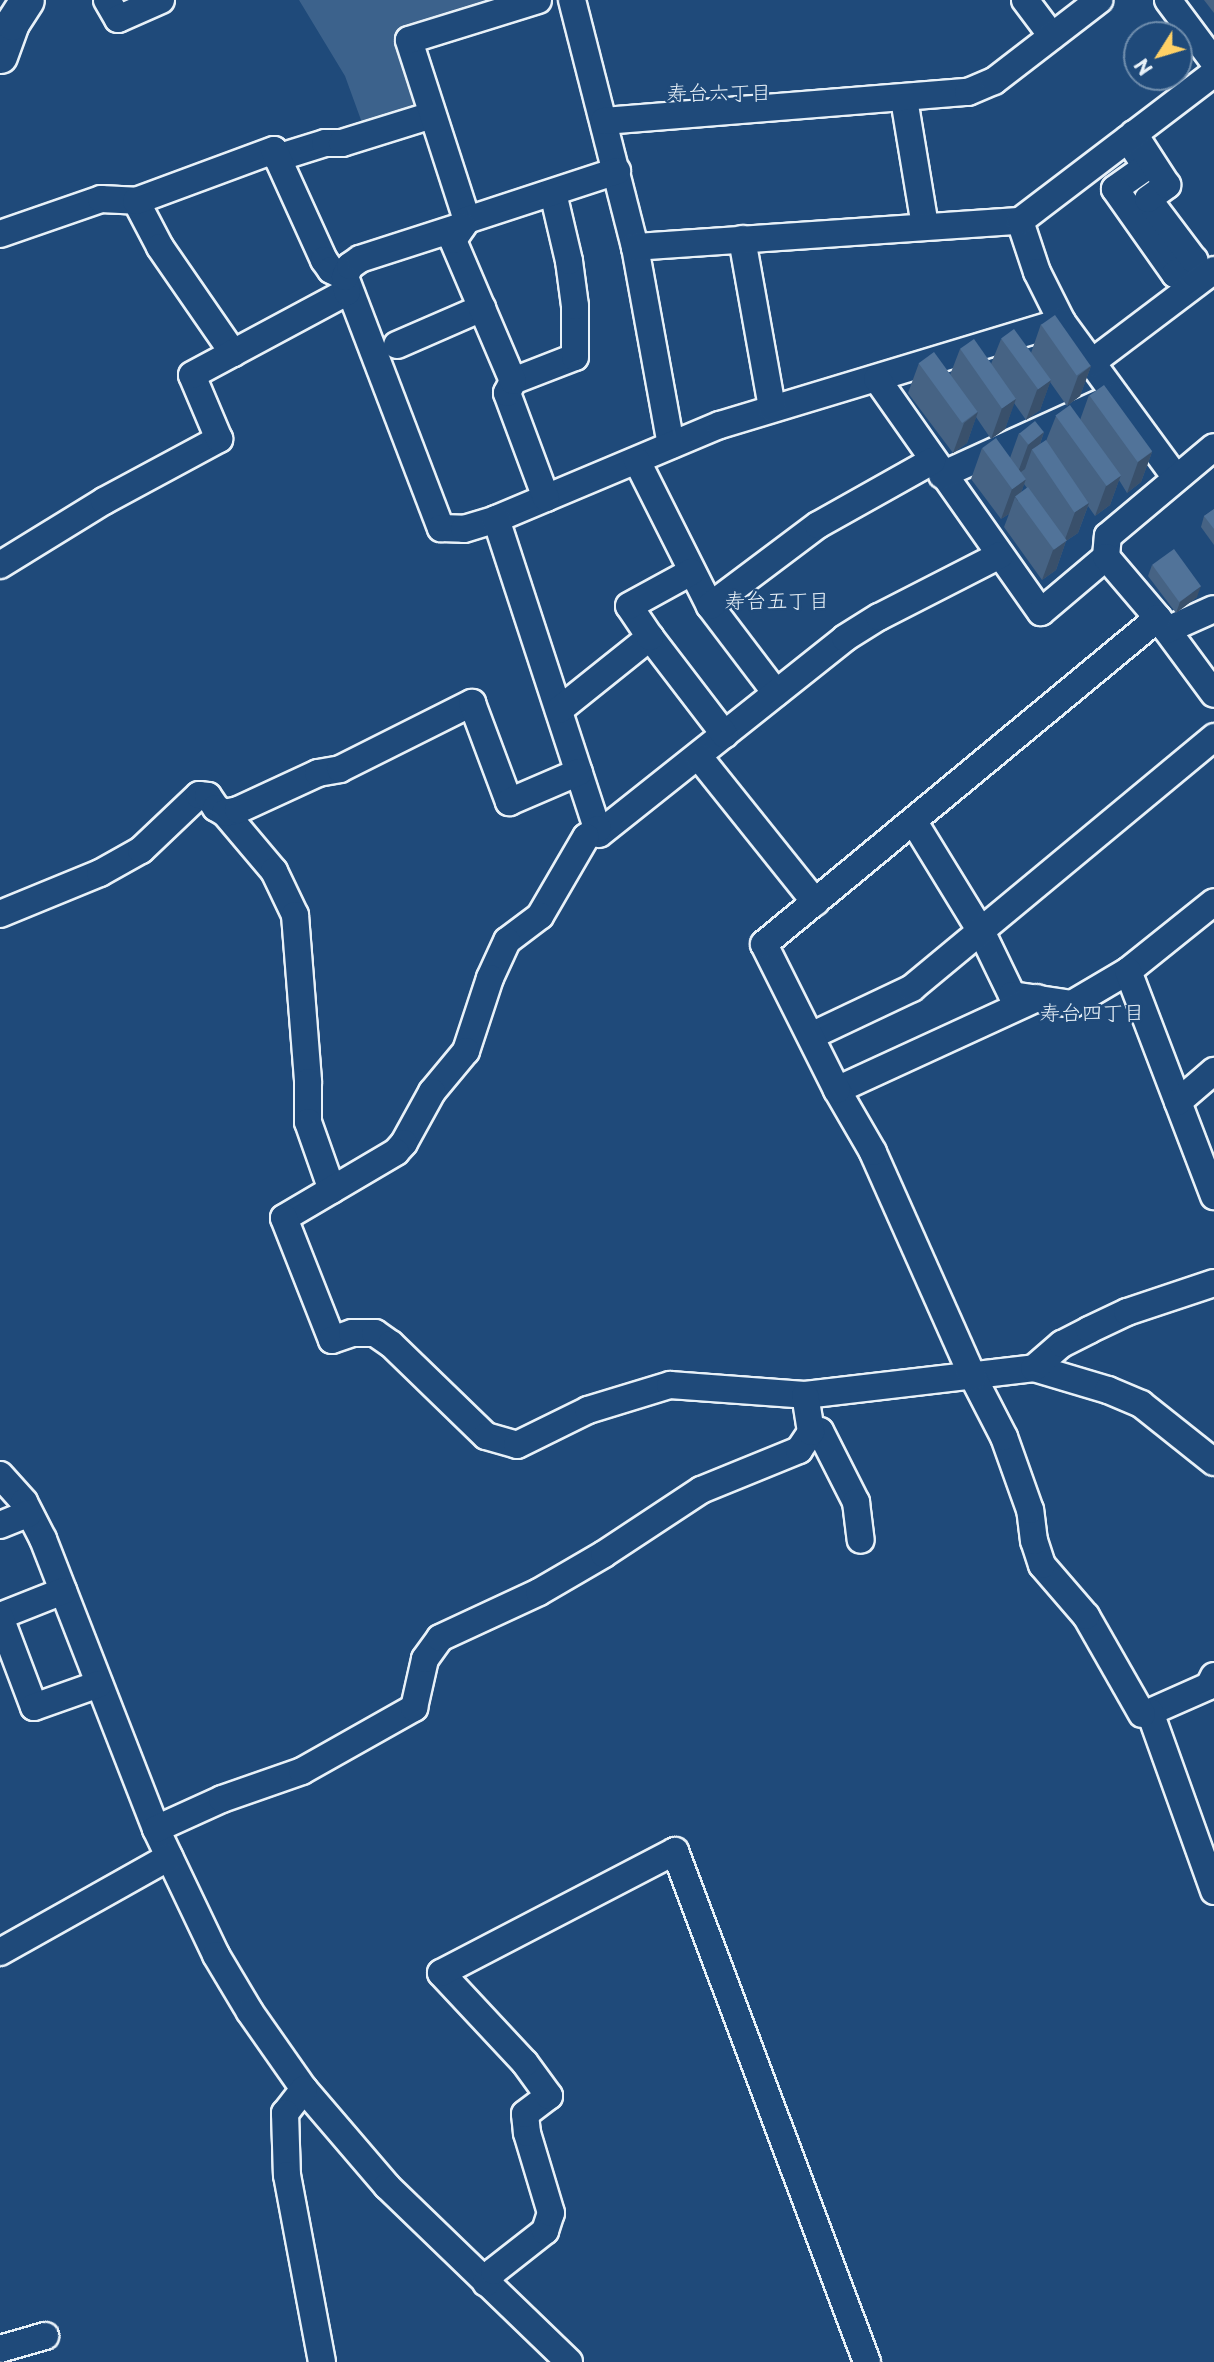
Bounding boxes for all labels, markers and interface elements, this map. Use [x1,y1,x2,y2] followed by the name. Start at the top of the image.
[1123,21,1193,91] north arrow
[1127,53,1159,82] text: N
[667,78,771,104] district label: 寿台六丁目
[725,586,829,612] district label: 寿台五丁目
[1040,998,1144,1024] district label: 寿台四丁目

